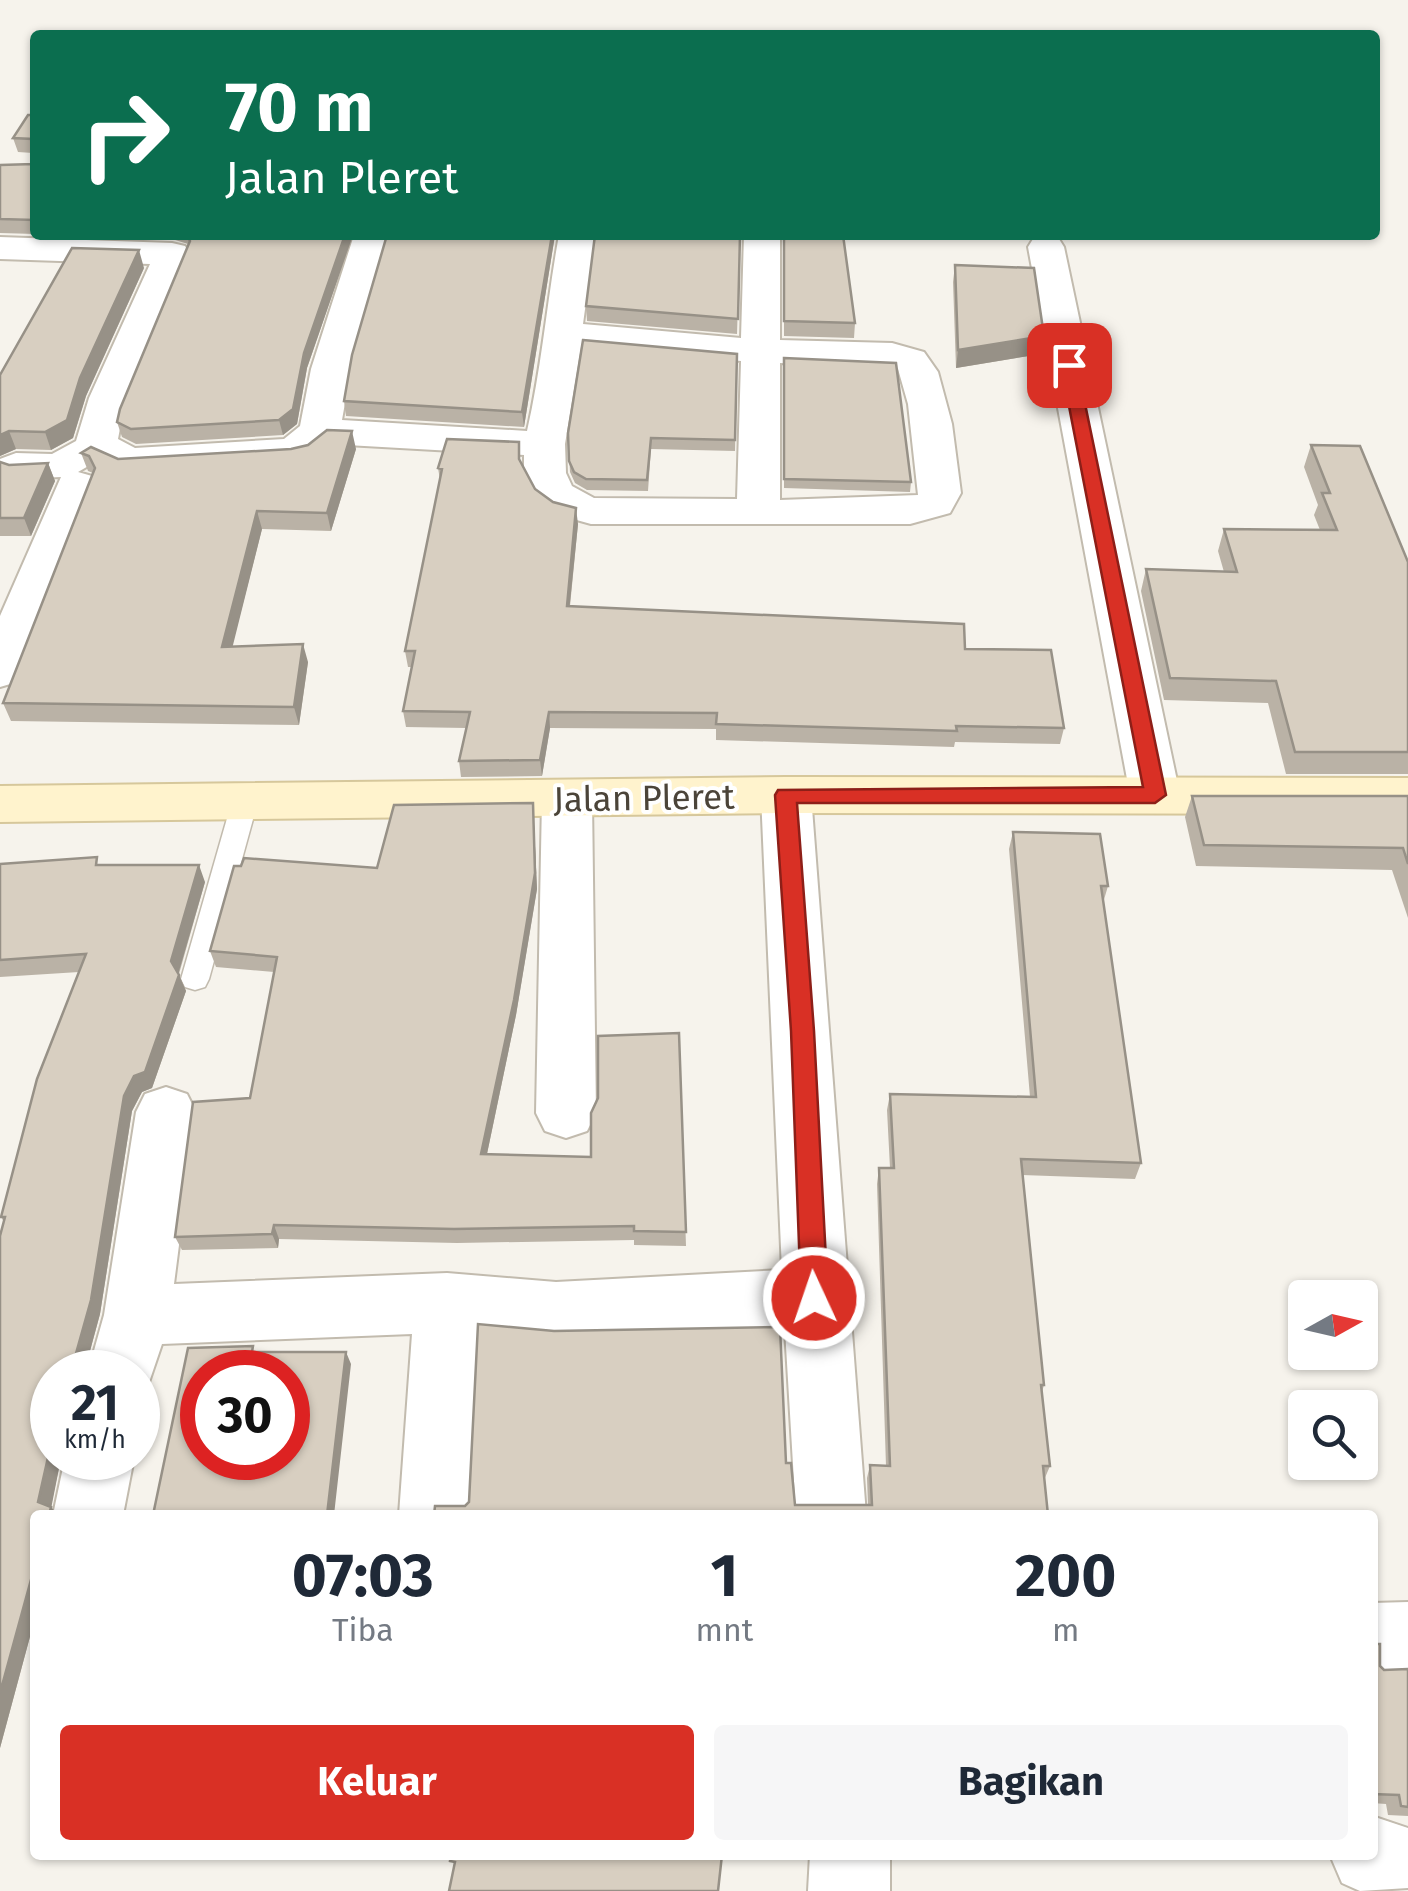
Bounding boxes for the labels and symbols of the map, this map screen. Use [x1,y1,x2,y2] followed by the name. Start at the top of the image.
[1027,323,1112,408] pin
[553,775,736,821] street label: Jalan Pleret
[762,1246,866,1350] position arrow
[1288,1280,1378,1370] north arrow
[180,1350,310,1480] speed limit sign: 30

